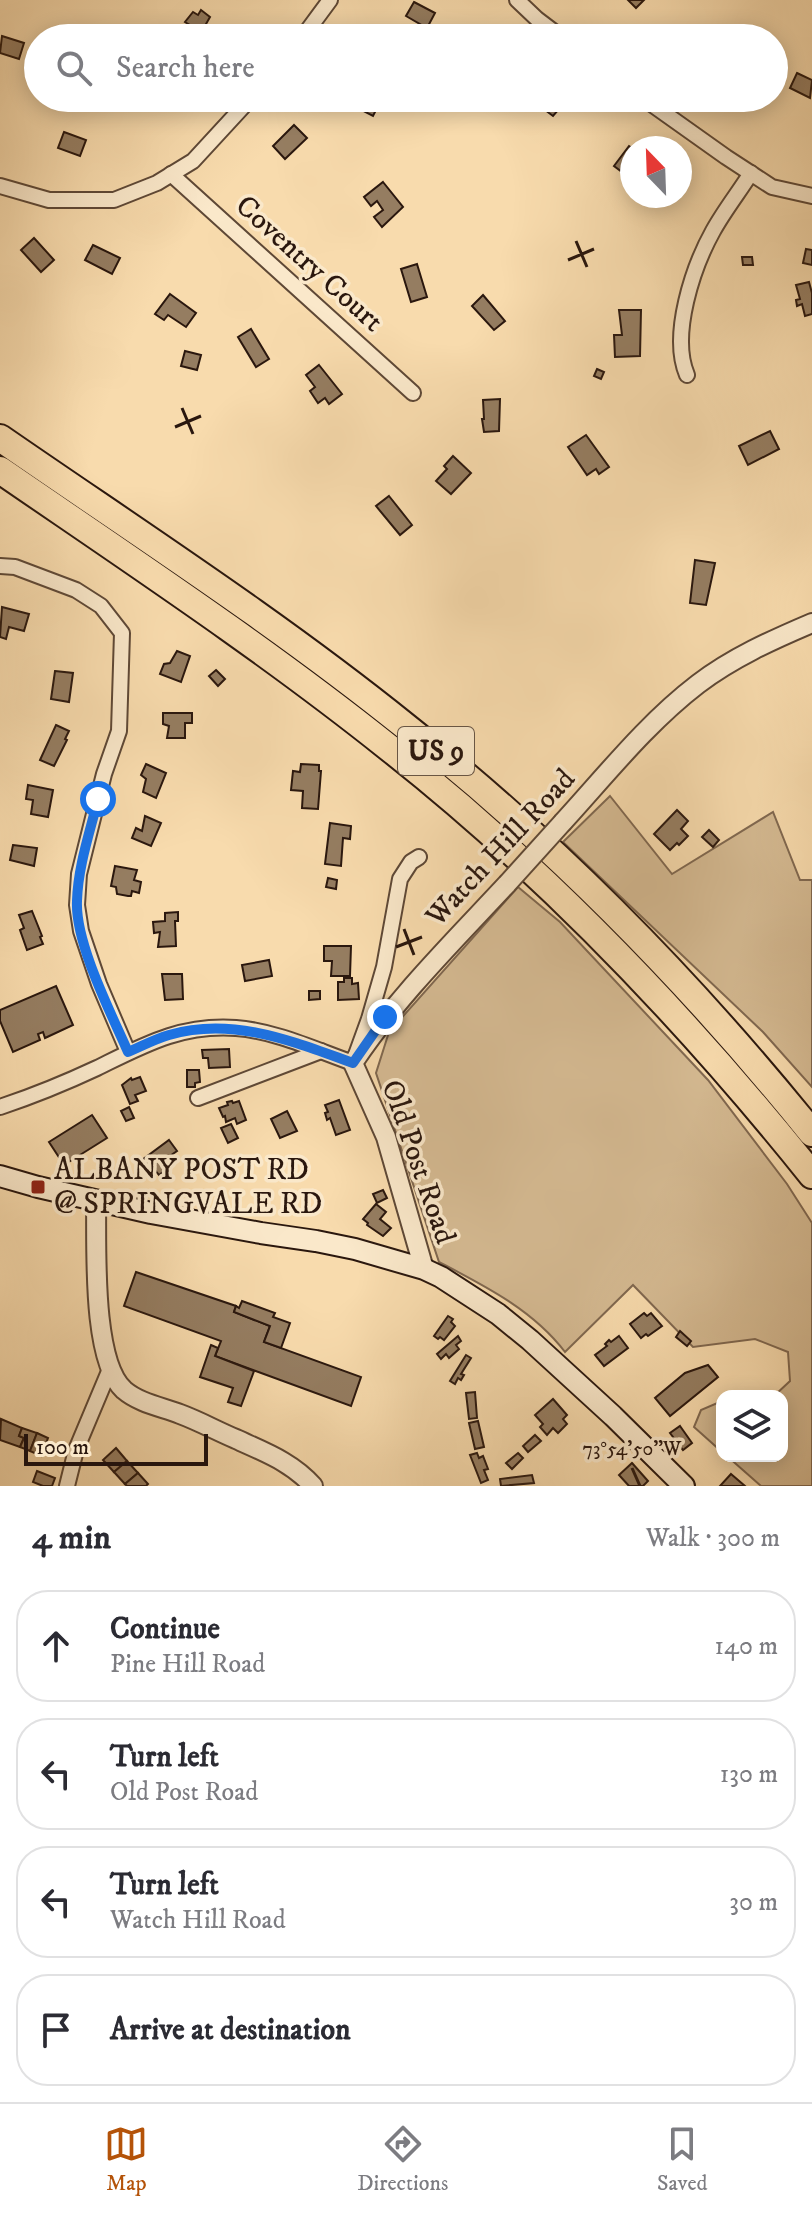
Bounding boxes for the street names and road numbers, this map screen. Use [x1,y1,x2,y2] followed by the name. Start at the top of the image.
[227,188,391,340] street label: Coventry Court
[398,727,474,775] road number: US 9
[418,761,584,935] street label: Watch Hill Road
[373,1075,463,1249] street label: Old Post Road

